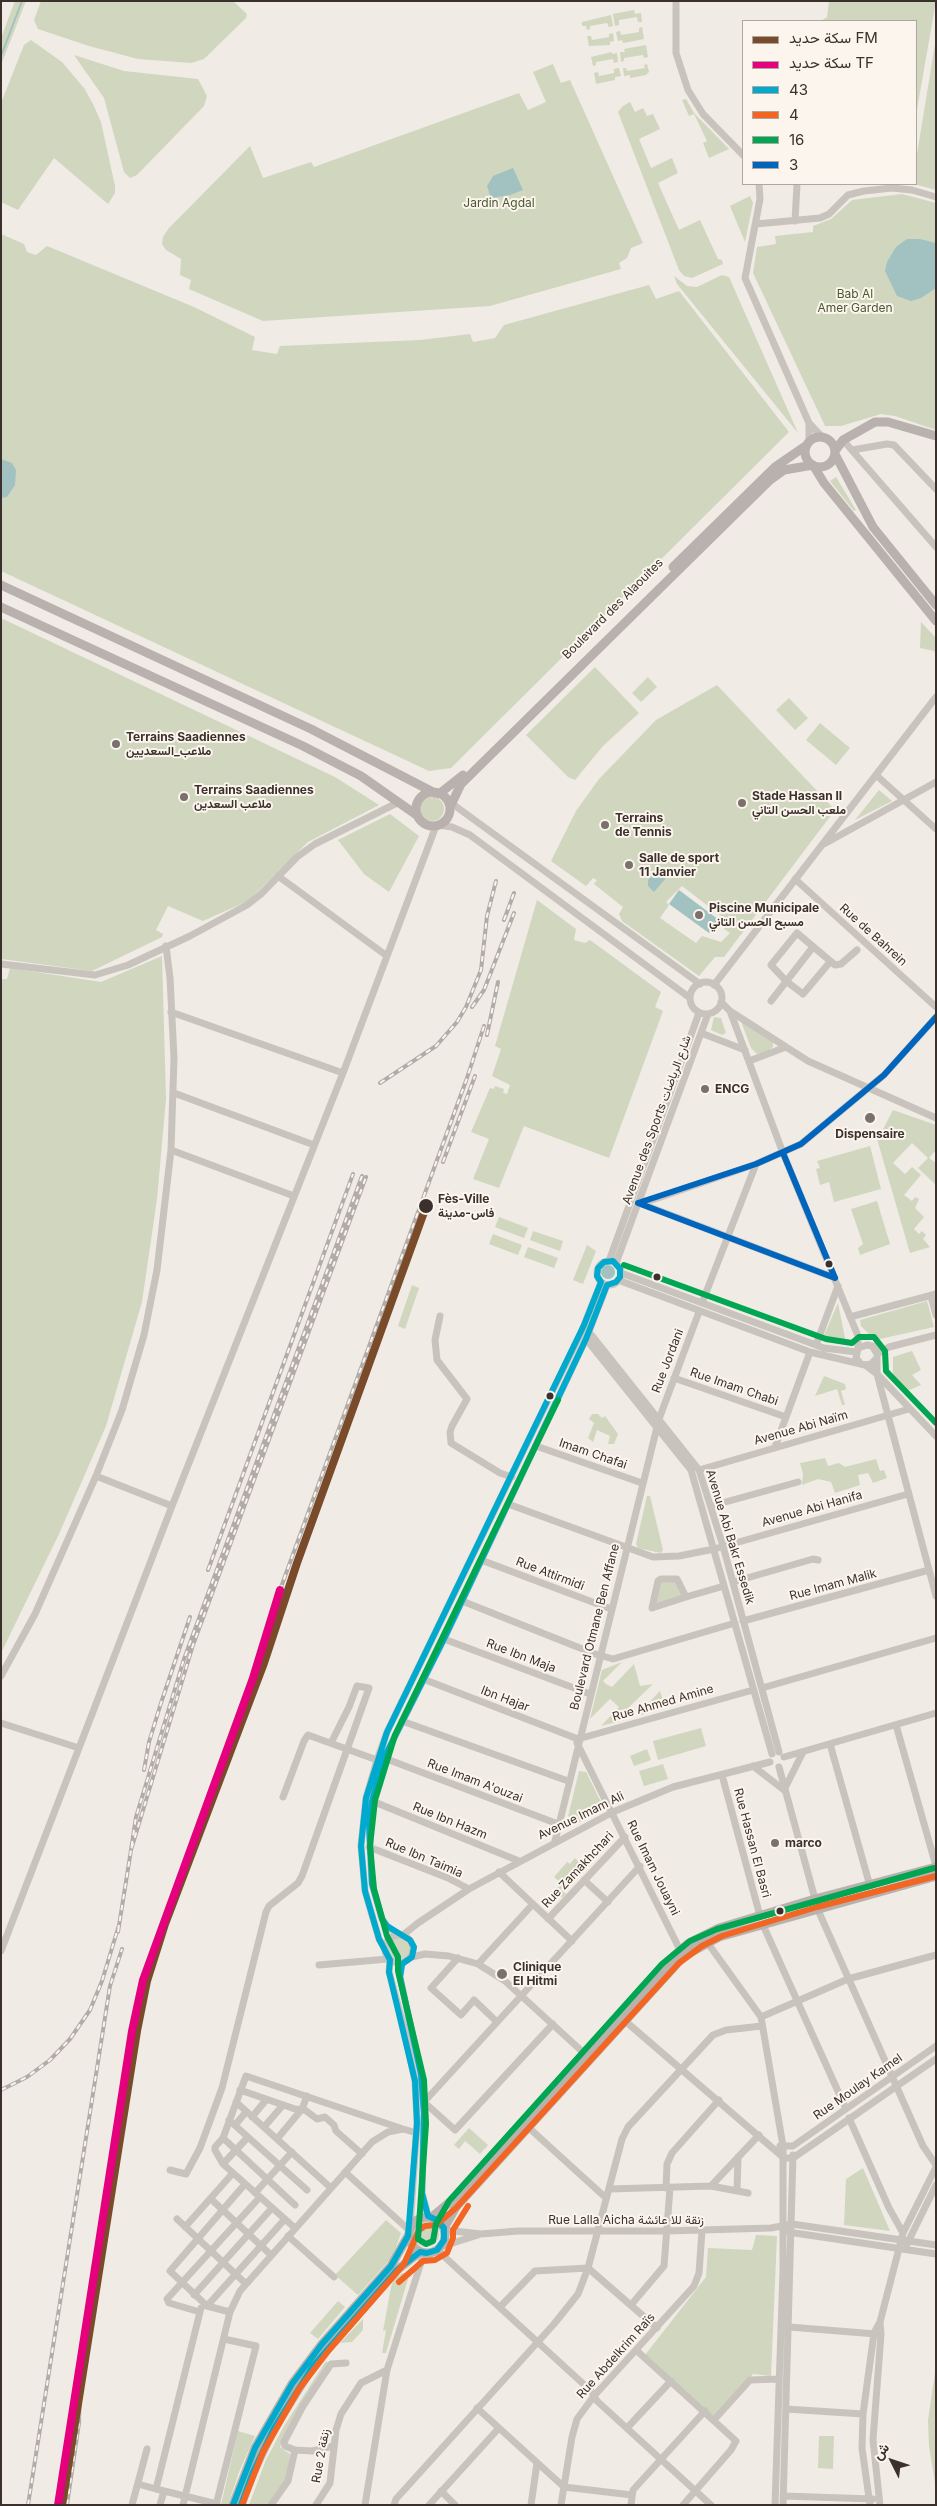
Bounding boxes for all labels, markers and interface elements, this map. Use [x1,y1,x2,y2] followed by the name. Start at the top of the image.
[742,20,917,185] legend
[789,28,878,47] text: سكة حديد FM
[789,53,874,72] text: سكة حديد TF
[789,80,808,99] text: 43
[789,105,799,124] text: 4
[789,130,804,149] text: 16
[789,155,798,174] text: 3
[463,196,535,210] park label: Jardin Agdal
[817,287,893,315] park label: Bab Al Amer Garden
[560,556,666,662] street label: Boulevard des Alaouites
[126,730,246,758] place label: Terrains Saadiennes ملاعب_السعديين
[110,738,122,750] marker: Terrains Saadiennes ملاعب_السعديين
[194,783,314,811] place label: Terrains Saadiennes ملاعب السعدين
[752,789,846,817] place label: Stade Hassan II ملعب الحسن التاني
[178,791,190,803] marker: Terrains Saadiennes ملاعب السعدين
[736,797,748,809] marker: Stade Hassan II ملعب الحسن التاني
[615,811,672,839] place label: Terrains de Tennis
[599,819,611,831] marker: Terrains de Tennis
[639,851,719,879] place label: Salle de sport 11 Janvier
[623,859,635,871] marker: Salle de sport 11 Janvier
[709,901,819,929] place label: Piscine Municipale مسبح الحسن التاني
[836,901,910,969] street label: Rue de Bahrein
[693,909,705,921] marker: Piscine Municipale مسبح الحسن التاني
[620,1033,694,1207] street label: Avenue des Sports شارع الرياضات
[715,1082,749,1096] place label: ENCG
[699,1083,711,1095] marker: ENCG
[863,1111,877,1125] marker: Dispensaire
[835,1127,905,1141] place label: Dispensaire
[438,1192,494,1220] place label: Fès-Ville فاس-مدينة
[417,1197,435,1215] marker: Fès-Ville فاس-مدينة
[824,1259,834,1269] unlabelled marker
[652,1272,662,1282] unlabelled marker
[649,1327,687,1395] street label: Rue Jordani
[688,1365,780,1409] street label: Rue Imam Chabi
[545,1391,555,1401] unlabelled marker
[752,1408,850,1448] street label: Avenue Abi Naïm
[557,1436,629,1472] street label: Imam Chafai
[703,1468,757,1606] street label: Avenue Abi Bakr Essedik
[760,1488,864,1530] street label: Avenue Abi Hanifa
[567,1542,623,1712] street label: Boulevard Otmane Ben Affane
[514,1554,586,1594] street label: Rue Attirmidi
[788,1566,878,1604] street label: Rue Imam Malik
[484,1636,558,1676] street label: Rue Ibn Maja
[611,1682,715,1724] street label: Rue Ahmed Amine
[479,1683,531,1715] street label: Ibn Hajar
[425,1756,525,1806] street label: Rue Imam A'ouzai
[730,1787,774,1899] street label: Rue Hassan El Basri
[536,1789,626,1843] street label: Avenue Imam Ali
[411,1800,489,1842] street label: Rue Ibn Hazm
[624,1818,682,1918] street label: Rue Imam Jouayni
[539,1829,617,1911] street label: Rue Zamakhchari
[383,1835,465,1881] street label: Rue Ibn Taimia
[785,1836,822,1850] place label: marco
[769,1837,781,1849] marker: marco
[775,1906,785,1916] unlabelled marker
[513,1960,561,1988] place label: Clinique El Hitmi
[495,1967,509,1981] marker: Clinique El Hitmi
[811,2051,905,2123] street label: Rue Moulay Kamel
[548,2213,704,2227] street label: Rue Lalla Aicha زنقة للا عائشة
[574,2310,658,2402] street label: Rue Abdelkrim Raïs
[309,2428,333,2484] street label: Rue 2 زنقة
[867,2436,917,2486] north arrow
[868,2439,892,2463] text: ش

